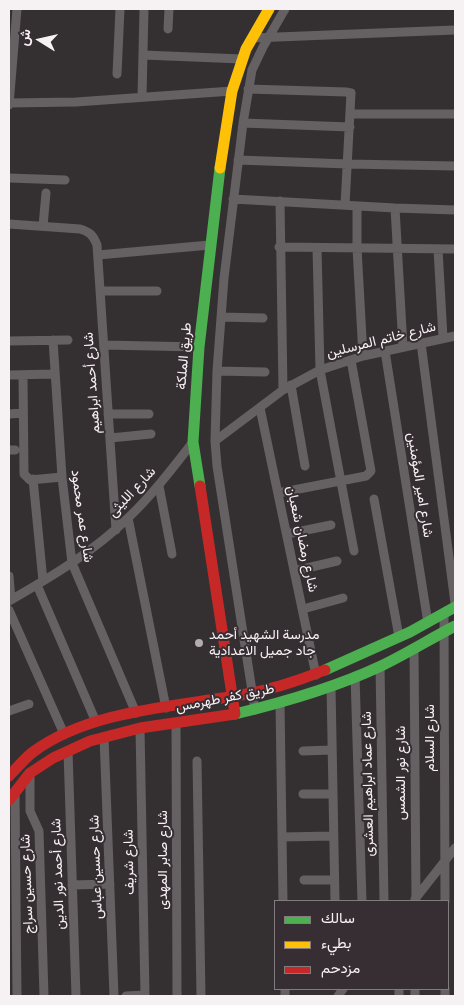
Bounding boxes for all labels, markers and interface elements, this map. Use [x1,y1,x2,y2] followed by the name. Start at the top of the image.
[15,15,65,65] north arrow
[15,28,35,47] text: ش
[325,318,437,362] street label: شارع خاتم المرسلين
[173,322,195,390] street label: طريق الملكة
[80,332,104,434] street label: شارع أحمد ابراهيم
[403,431,437,539] street label: شارع امير المؤمنين
[105,463,159,521] street label: شارع الليثى
[67,468,97,564] street label: شارع عمر محمود
[283,484,321,594] street label: شارع رمضان شعبان
[209,627,320,660] place label: مدرسة الشهيد أحمد جاد جميل الاعدادية
[193,637,205,649] marker: مدرسة الشهيد أحمد جاد جميل الاعدادية
[174,680,276,716] street label: طريق كفر طهرمس
[422,704,438,772] street label: شارع السلام
[358,711,378,857] street label: شارع عماد ابراهيم العشرى
[393,726,409,820] street label: شارع نور الشمس
[155,810,171,910] street label: شارع صابر المهدى
[86,815,106,919] street label: شارع حسين عباس
[48,818,68,930] street label: شارع أحمد نور الدين
[120,829,138,895] street label: شارع شريف
[17,834,37,934] street label: شارع حسين سراج
[274,900,449,990] legend
[321,909,355,927] text: سالك
[321,934,351,952] text: بطيء
[321,959,360,977] text: مزدحم

